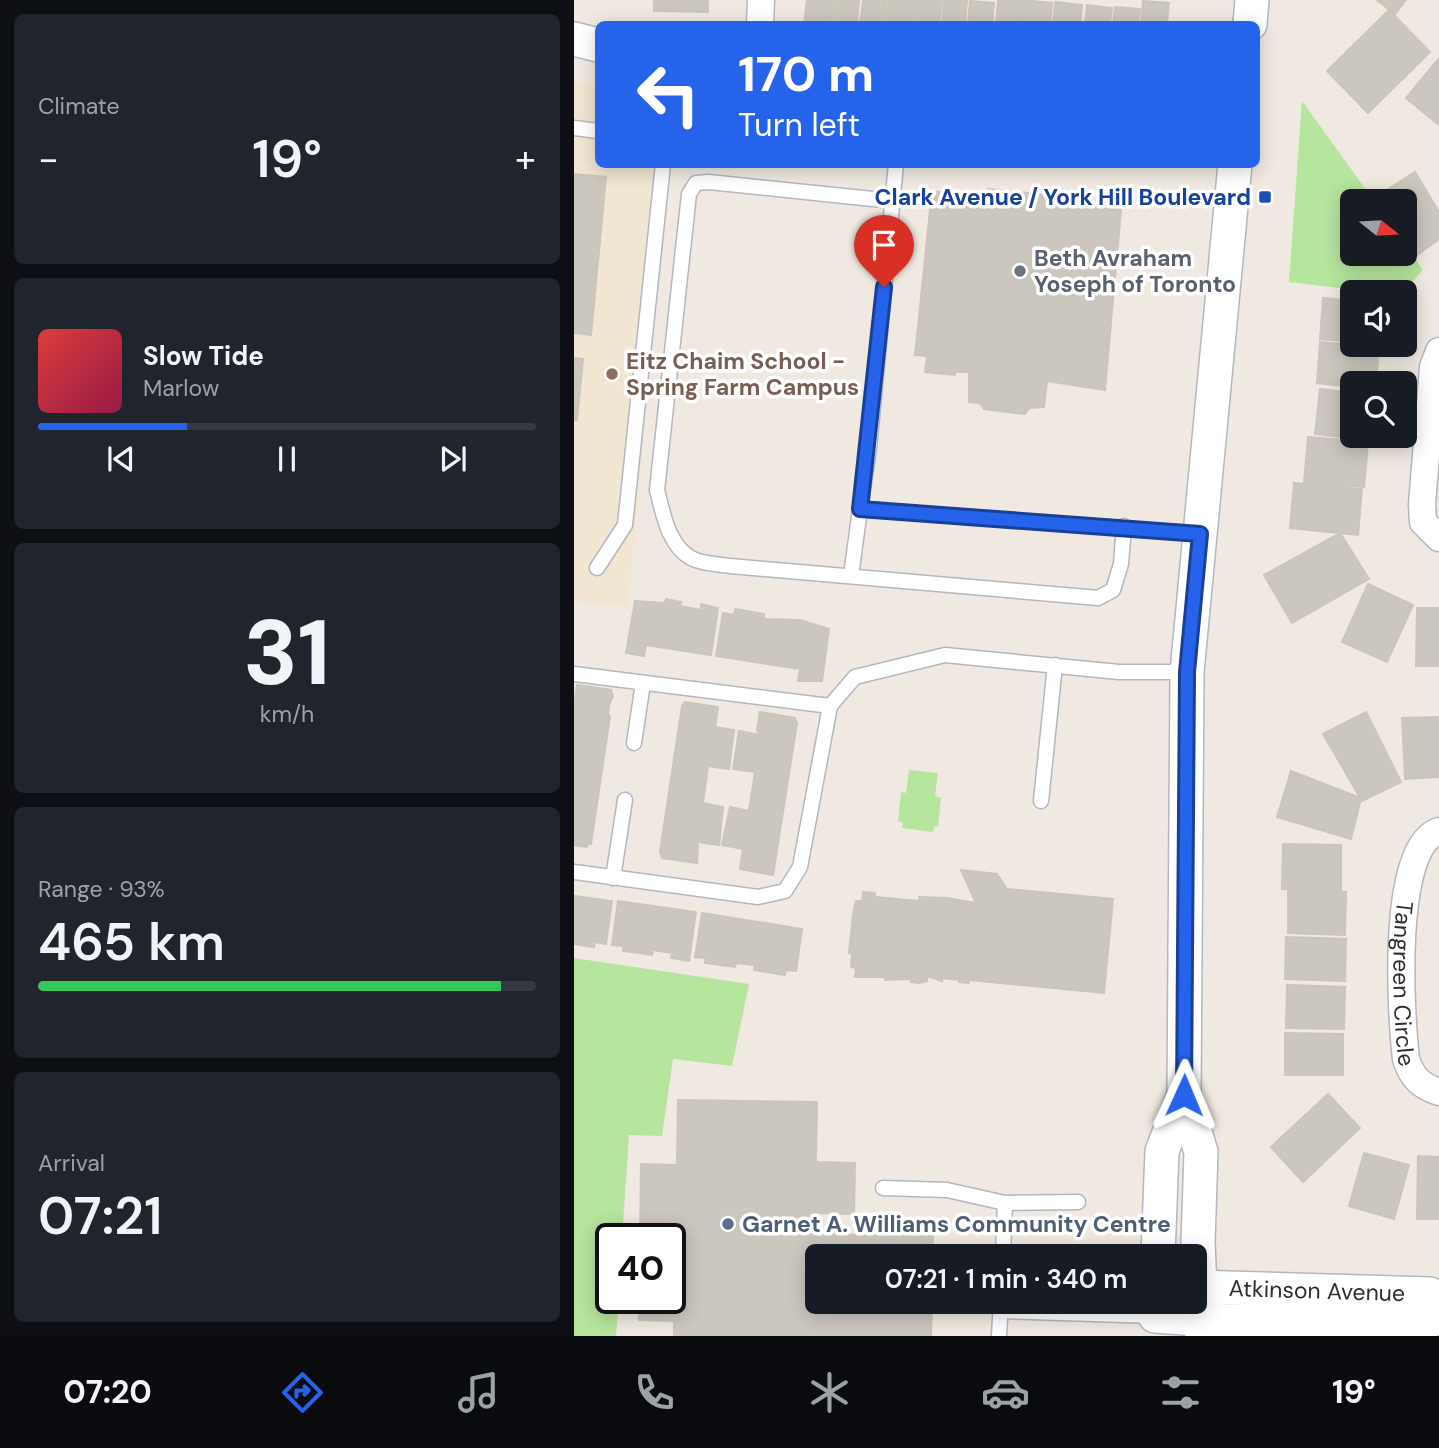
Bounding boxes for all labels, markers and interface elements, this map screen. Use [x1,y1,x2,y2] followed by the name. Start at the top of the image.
[738,42,874,106] text: 170 m
[623,49,714,140] icon: left
[38,91,120,121] text: Climate
[738,104,860,146] text: Turn left
[252,125,322,193] text: 19°
[38,134,59,184] text: −
[515,134,536,184] text: +
[875,182,1251,212] place label: Clark Avenue / York Hill Boulevard
[1257,189,1273,205] marker: Clark Avenue / York Hill Boulevard
[1340,189,1418,266] north arrow
[1340,189,1417,448] map controls
[854,215,914,287] pin
[865,226,903,264] icon: arrive
[1034,243,1236,299] place label: Beth Avraham Yoseph of Toronto
[1012,263,1028,279] marker: Beth Avraham Yoseph of Toronto
[1340,280,1417,357] button: sound
[143,339,264,373] text: Slow Tide
[626,346,859,402] place label: Eitz Chaim School - Spring Farm Campus
[604,366,620,382] marker: Eitz Chaim School - Spring Farm Campus
[1340,371,1417,448] button: search
[143,373,219,403] text: Marlow
[102,440,140,478] icon: previous
[268,440,306,478] icon: pause
[434,440,472,478] icon: next
[243,594,331,712] text: 31
[260,699,314,729] text: km/h
[38,874,165,904] text: Range · 93%
[1386,900,1422,1070] street label: Tangreen Circle
[38,908,225,976] text: 465 km
[1147,1058,1221,1132] position arrow
[38,1148,105,1178] text: Arrival
[38,1182,162,1250] text: 07:21
[742,1209,1171,1239] place label: Garnet A. Williams Community Centre
[720,1216,736,1232] marker: Garnet A. Williams Community Centre
[595,1223,686,1314] speed limit sign: 40
[885,1262,1127,1296] text: 07:21 · 1 min · 340 m
[1228,1273,1406,1308] street label: Atkinson Avenue
[278,1368,327,1417] icon: directions
[454,1368,503,1417] icon: music
[630,1368,679,1417] icon: phone
[805,1368,854,1417] icon: climate
[981,1368,1030,1417] icon: car
[1156,1368,1205,1417] icon: filters
[63,1371,152,1413] text: 07:20
[1332,1371,1376,1413] text: 19°

